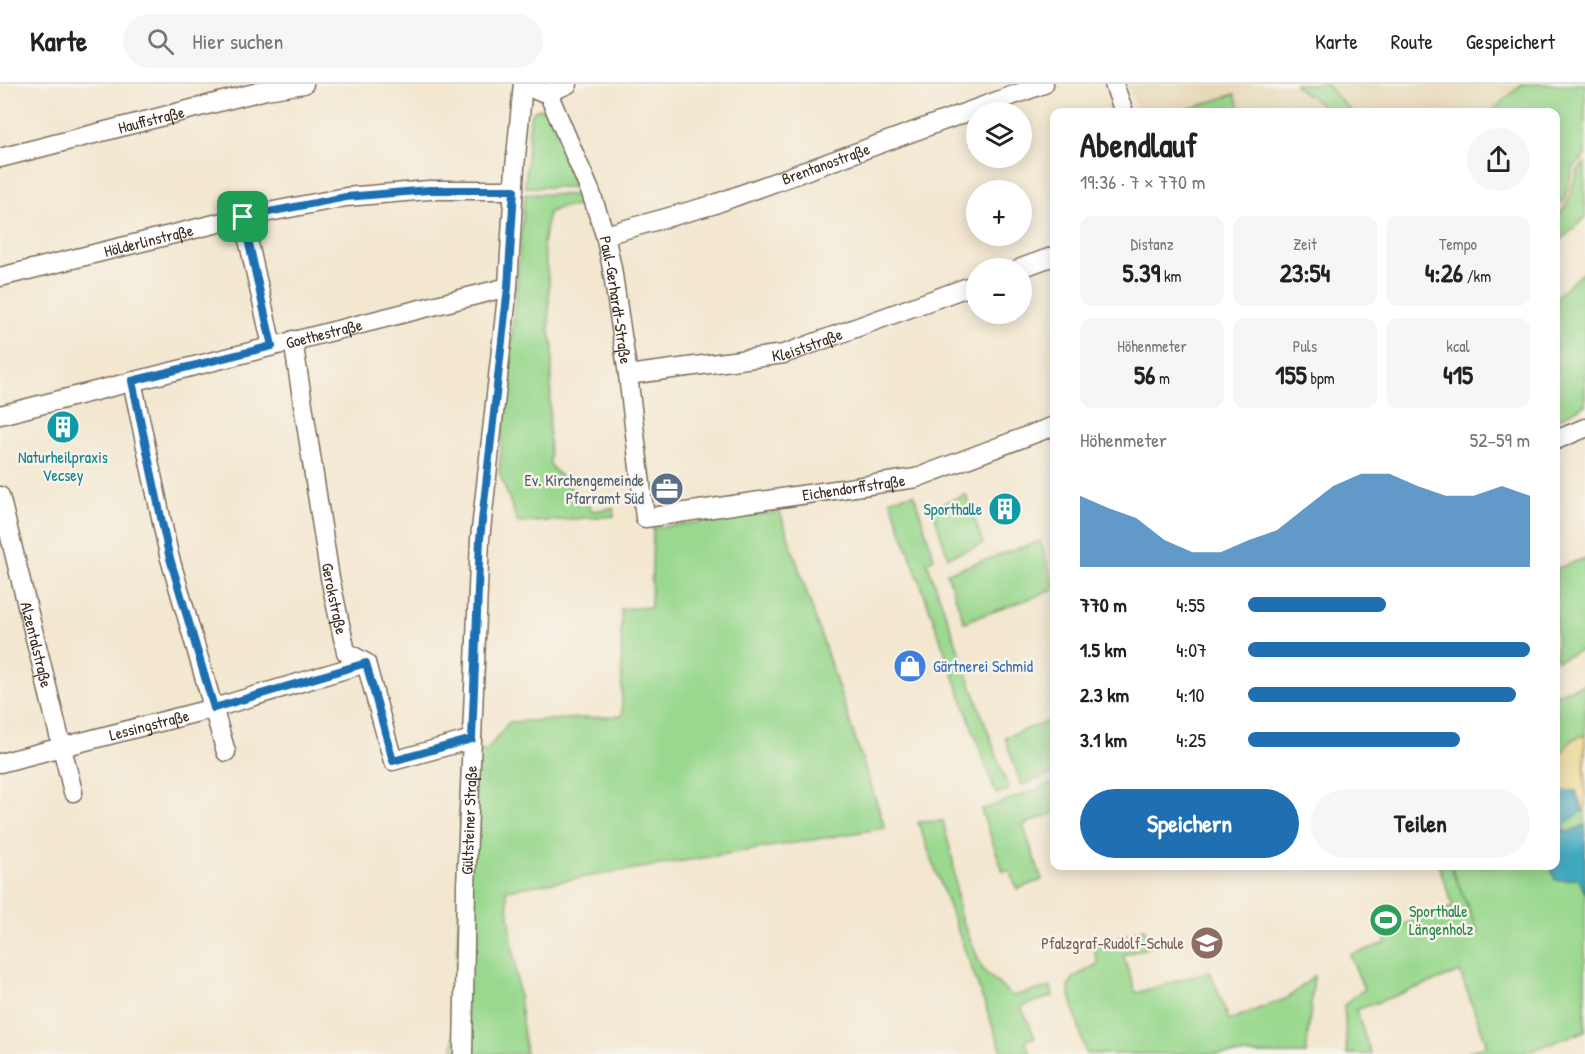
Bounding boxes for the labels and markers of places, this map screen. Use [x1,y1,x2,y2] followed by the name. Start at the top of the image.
[217,191,268,242] pin
[45,409,81,445] building icon: Naturheilpraxis Vecsey
[18,446,108,486] place label: Naturheilpraxis Vecsey
[525,469,645,509] place label: Ev. Kirchengemeinde Pfarramt Süd
[649,471,685,507] office icon: Ev. Kirchengemeinde Pfarramt Süd
[987,491,1023,527] building icon: Sporthalle
[923,498,983,520] place label: Sporthalle
[892,648,928,684] shop icon: Gärtnerei Schmid
[933,655,1033,677] place label: Gärtnerei Schmid
[1409,900,1474,940] place label: Sporthalle Längenholz
[1368,902,1404,938] sports icon: Sporthalle Längenholz
[1189,925,1225,961] school or university icon: Pfalzgraf-Rudolf-Schule
[1041,932,1185,954] place label: Pfalzgraf-Rudolf-Schule

